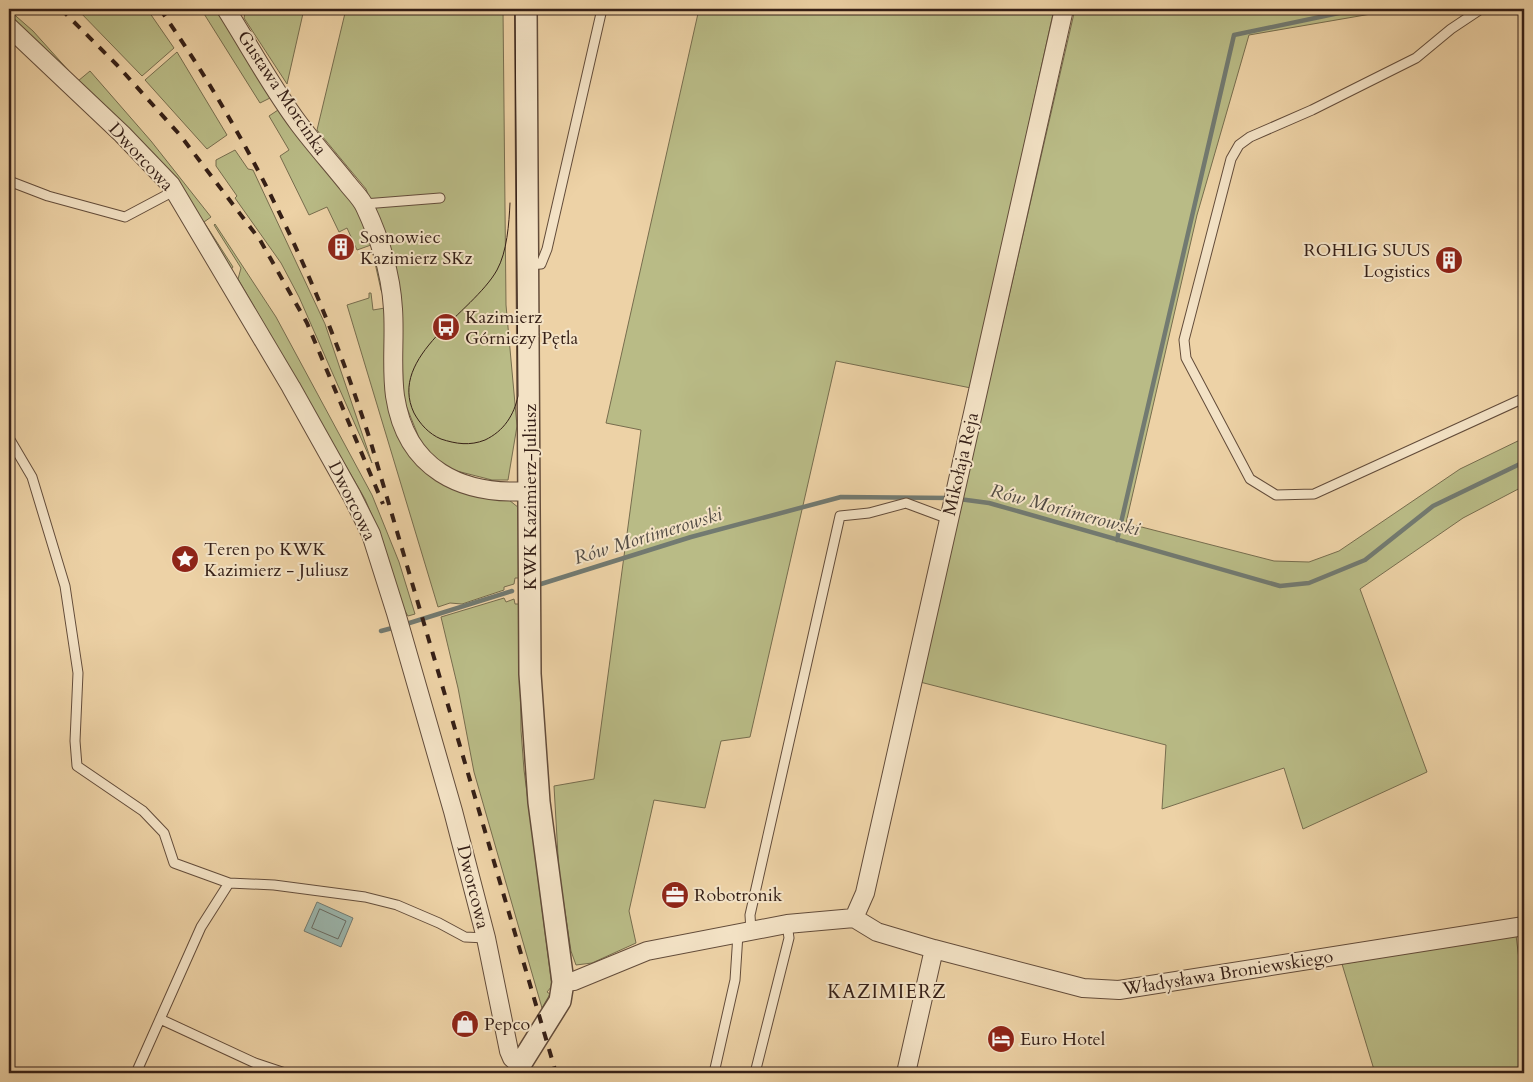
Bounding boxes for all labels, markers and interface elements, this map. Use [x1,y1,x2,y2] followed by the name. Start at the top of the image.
[231,26,333,160] street label: Gustawa Morcinka
[103,117,179,197] street label: Dworcowa
[360,225,473,271] place label: Sosnowiec Kazimierz SKz
[326,232,356,262] building icon: Sosnowiec Kazimierz SKz
[1303,238,1430,284] place label: ROHLIG SUUS Logistics
[1434,245,1464,275] building icon: ROHLIG SUUS Logistics
[465,305,579,351] place label: Kazimierz Górniczy Pętla
[431,312,461,342] bus stop icon: Kazimierz Górniczy Pętla
[518,404,543,590] street label: KWK Kazimierz-Juliusz
[937,410,985,518] street label: Mikołaja Reja
[322,457,382,545] street label: Dworcowa
[987,478,1143,543] water label: Rów Mortimerowski
[571,501,726,571] water label: Rów Mortimerowski
[204,537,349,583] place label: Teren po KWK Kazimierz - Juliusz
[170,544,200,574] place icon: Teren po KWK Kazimierz - Juliusz
[451,842,496,932] street label: Dworcowa
[660,880,690,910] office icon: Robotronik
[694,883,783,908] place label: Robotronik
[1120,944,1335,1002] street label: Władysława Broniewskiego
[827,979,947,1005] district label: KAZIMIERZ
[450,1009,480,1039] shop icon: Pepco
[484,1012,531,1037] place label: Pepco
[986,1024,1016,1054] hotel icon: Euro Hotel
[1020,1027,1106,1052] place label: Euro Hotel

